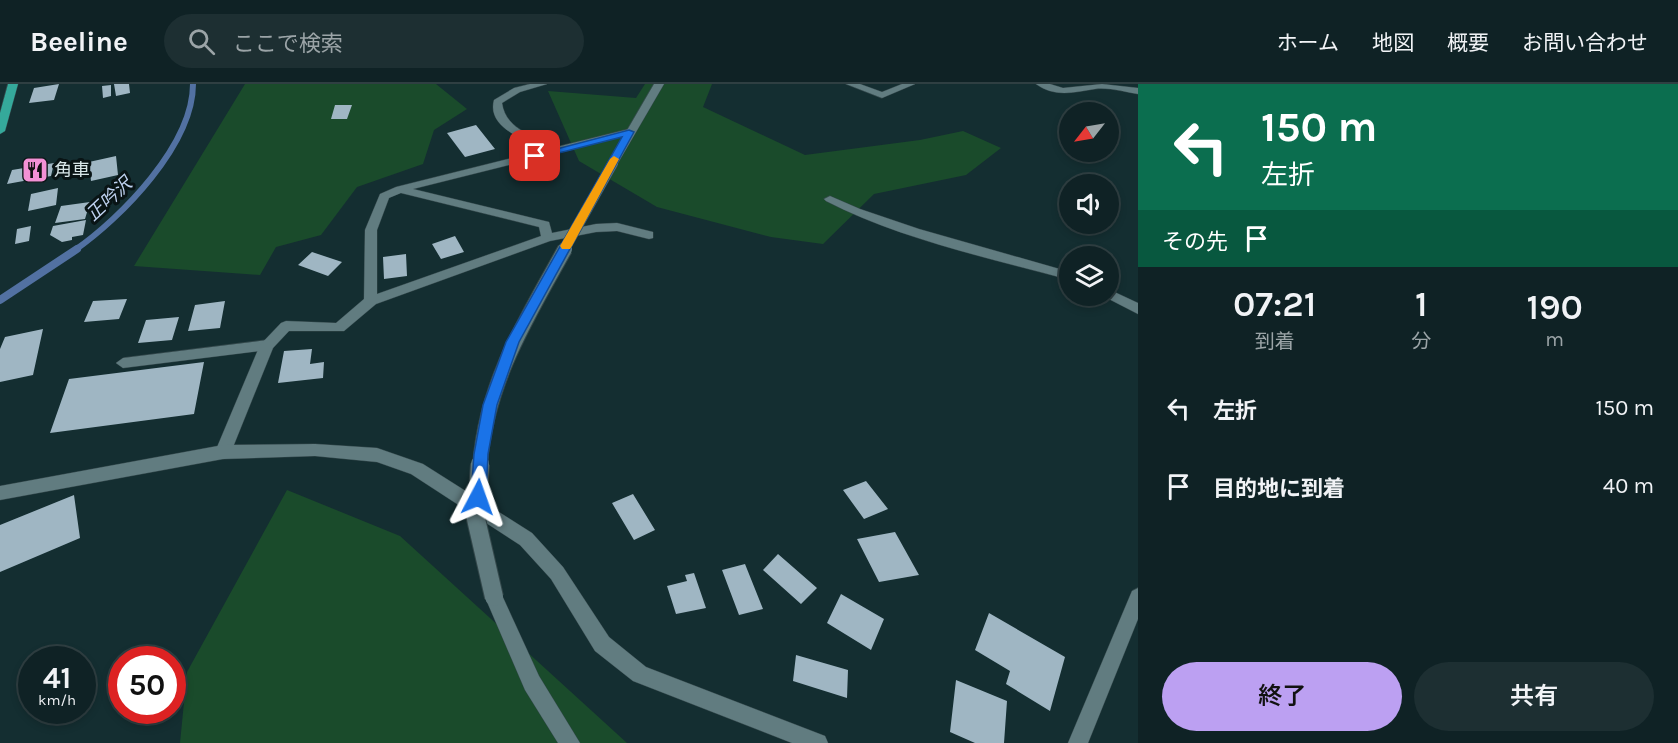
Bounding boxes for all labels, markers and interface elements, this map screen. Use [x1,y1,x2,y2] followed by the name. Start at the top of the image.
[164,14,584,68] search box
[30,25,128,58] text: Beeline
[185,25,218,58] icon: search
[233,31,343,57] text: ここで検索
[1277,31,1339,55] text: ホーム
[1372,31,1414,55] text: 地図
[1447,31,1489,55] text: 概要
[1522,31,1648,55] text: お問い合わせ
[1059,102,1119,162] north arrow
[1059,102,1119,306] map controls
[1261,102,1377,152] text: 150 m
[1162,108,1240,186] icon: left
[509,130,560,181] pin
[518,139,551,172] icon: arrive
[20,155,50,185] restaurant icon: 角車
[54,159,90,181] place label: 角車
[1261,159,1315,191] text: 左折
[82,171,138,225] water label: 正吟沢
[1059,174,1119,234] button: sound
[1240,222,1273,255] icon: arrive
[1162,229,1228,255] text: その先
[1059,246,1119,306] button: layers
[1233,283,1316,325] text: 07:21
[1415,283,1428,325] text: 1
[1526,286,1583,328] text: 190
[1545,328,1564,351] text: m
[1255,330,1295,353] text: 到着
[1411,330,1431,353] text: 分
[1162,392,1195,425] icon: left
[1595,395,1654,421] text: 150 m
[1213,398,1257,424] text: 左折
[446,465,510,529] position arrow
[1162,470,1195,503] icon: arrive
[1603,473,1654,499] text: 40 m
[1213,476,1345,502] text: 目的地に到着
[108,646,186,724] speed limit sign: 50
[43,660,71,696] text: 41
[1162,662,1402,731] button: 終了
[1414,662,1654,731] button: 共有
[38,691,76,709] text: km/h

